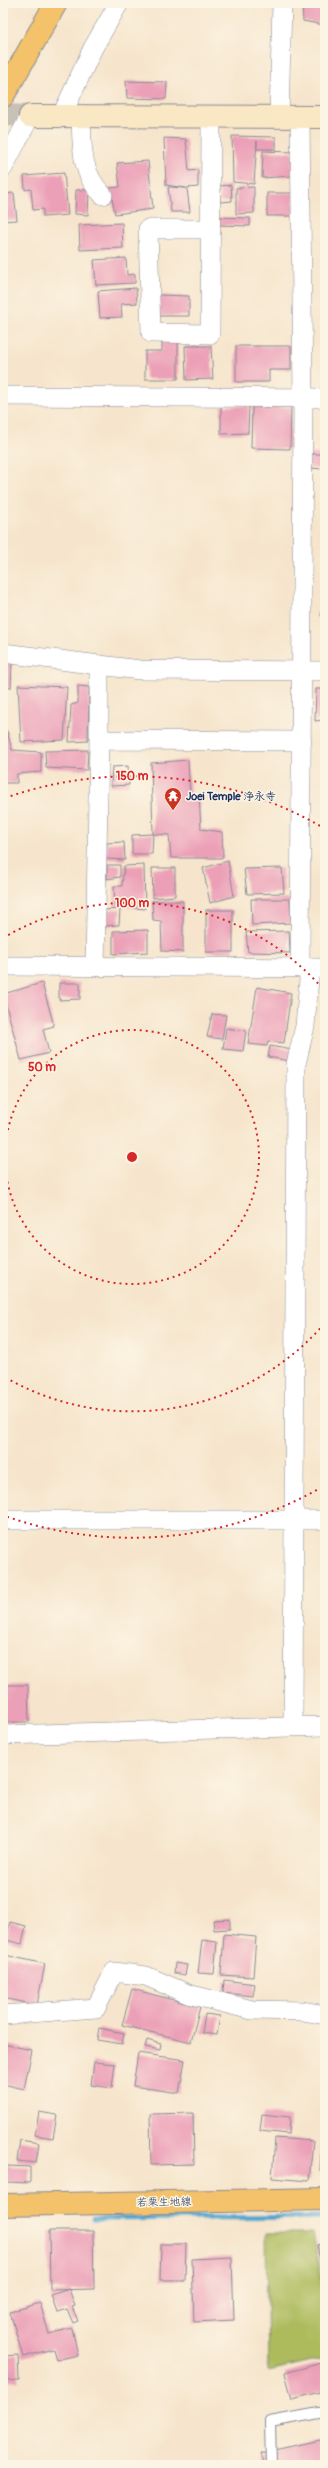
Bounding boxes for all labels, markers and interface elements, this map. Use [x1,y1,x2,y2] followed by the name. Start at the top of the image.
[116,769,149,784] text: 150 m
[163,786,183,811] temple icon: Joei Temple 浄永寺
[186,790,276,803] place label: Joei Temple 浄永寺
[115,896,150,911] text: 100 m
[28,1060,56,1075] text: 50 m
[125,1150,139,1164] centre of rings
[136,2195,192,2209] street label: 若栗生地線

